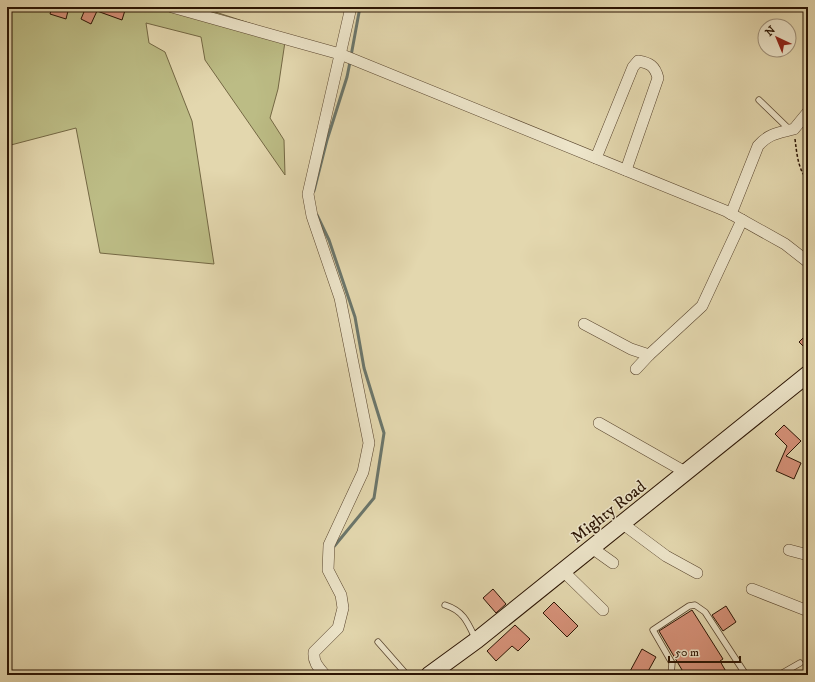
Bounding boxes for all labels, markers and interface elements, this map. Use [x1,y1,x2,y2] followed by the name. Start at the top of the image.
[757,18,797,58] north arrow
[763,23,779,40] text: N
[567,475,651,548] street label: Mighty Road
[669,638,740,664] scale bar
[675,645,699,660] text: 50 m

